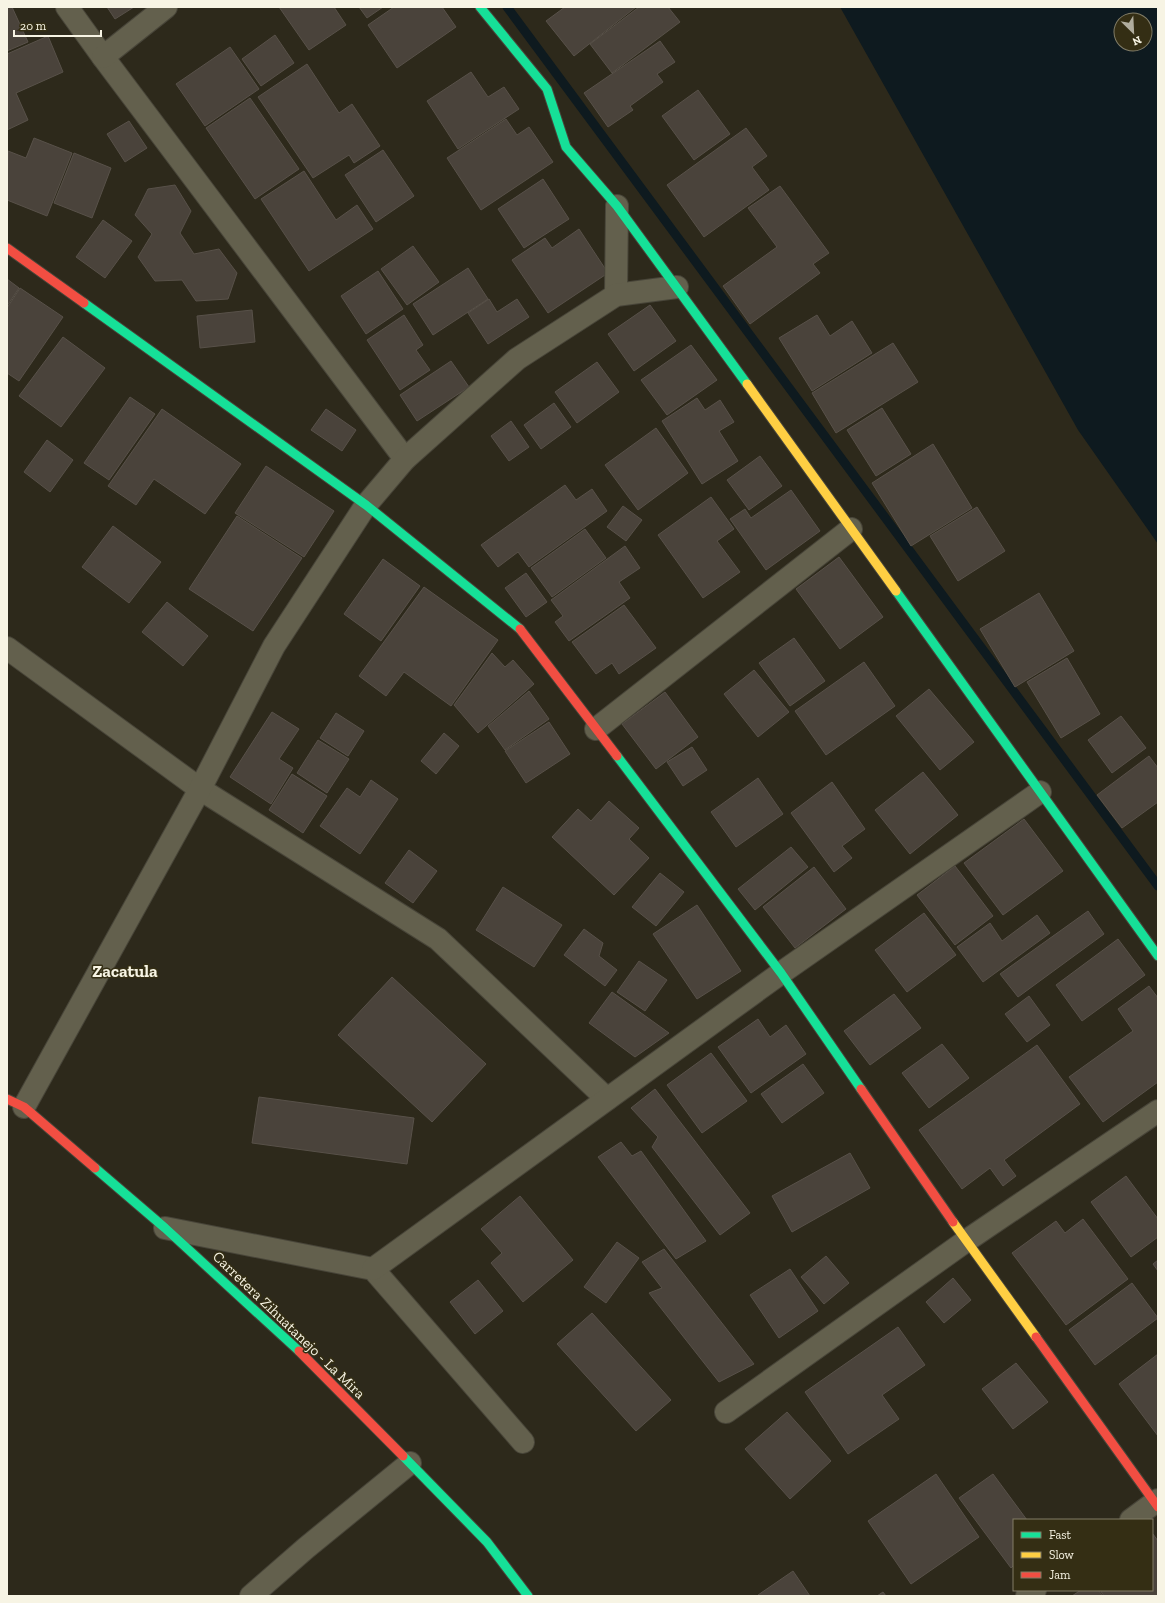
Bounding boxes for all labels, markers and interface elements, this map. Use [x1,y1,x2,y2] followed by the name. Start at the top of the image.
[14,12,101,38] scale bar
[1113,12,1153,52] north arrow
[20,19,47,33] text: 20 m
[1130,33,1143,49] text: N
[92,961,158,981] district label: Zacatula
[209,1247,369,1403] street label: Carretera Zihuatanejo - La Mira
[1013,1519,1153,1591] legend
[1049,1528,1072,1542] text: Fast
[1049,1548,1075,1562] text: Slow
[1049,1568,1071,1582] text: Jam

